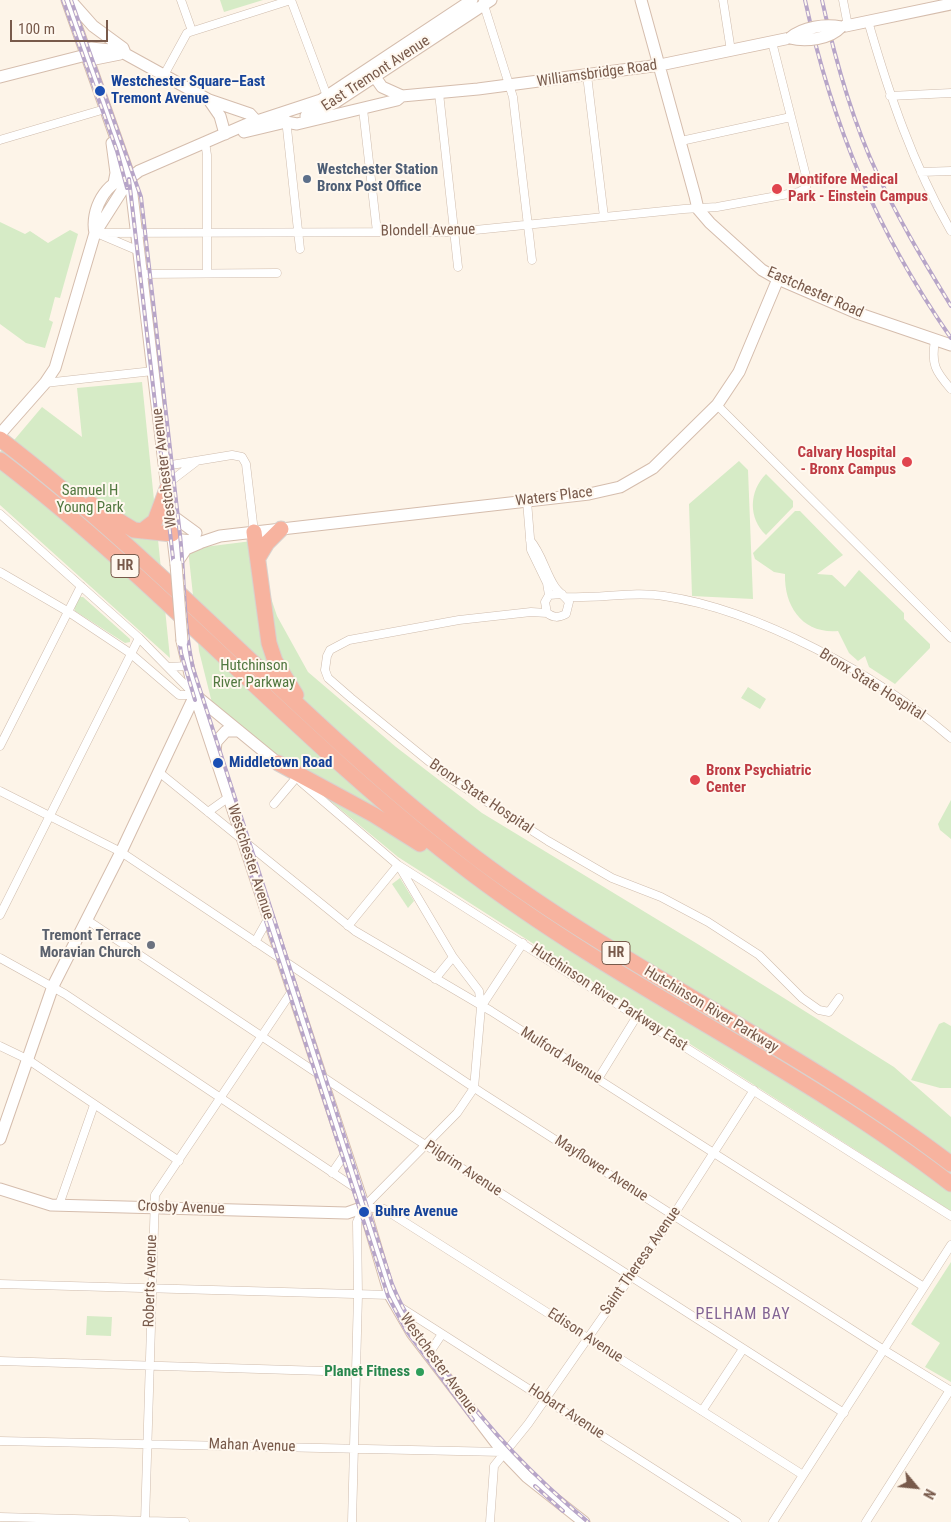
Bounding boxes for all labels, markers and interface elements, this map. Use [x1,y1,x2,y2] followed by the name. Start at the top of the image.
[12,10,110,42] scale bar
[18,20,55,38] text: 100 m
[319,32,433,116] street label: East Tremont Avenue
[536,57,658,91] street label: Williamsbridge Road
[111,73,265,108] place label: Westchester Square–East Tremont Avenue
[93,84,107,98] marker: Westchester Square–East Tremont Avenue
[317,161,438,196] place label: Westchester Station Bronx Post Office
[788,171,928,206] place label: Montifore Medical Park - Einstein Campus
[301,173,313,185] marker: Westchester Station Bronx Post Office
[770,182,784,196] marker: Montifore Medical Park - Einstein Campus
[381,221,475,241] street label: Blondell Avenue
[764,264,866,322] street label: Eastchester Road
[149,407,181,529] street label: Westchester Avenue
[798,444,896,479] place label: Calvary Hospital - Bronx Campus
[900,455,914,469] marker: Calvary Hospital - Bronx Campus
[56,482,124,517] park label: Samuel H Young Park
[514,483,594,511] street label: Waters Place
[111,554,139,578] road number: HR
[816,645,928,725] street label: Bronx State Hospital
[213,657,295,692] park label: Hutchinson River Parkway
[229,754,332,772] place label: Middletown Road
[211,756,225,770] marker: Middletown Road
[426,756,536,838] street label: Bronx State Hospital
[706,762,812,797] place label: Bronx Psychiatric Center
[688,773,702,787] marker: Bronx Psychiatric Center
[223,802,277,922] street label: Westchester Avenue
[40,927,141,962] place label: Tremont Terrace Moravian Church
[145,939,157,951] marker: Tremont Terrace Moravian Church
[527,941,691,1055] street label: Hutchinson River Parkway East
[602,941,630,964] road number: HR
[641,963,781,1057] street label: Hutchinson River Parkway
[517,1024,605,1088] street label: Mulford Avenue
[551,1132,651,1206] street label: Mayflower Avenue
[421,1137,505,1201] street label: Pilgrim Avenue
[137,1197,225,1219] street label: Crosby Avenue
[375,1203,458,1221] place label: Buhre Avenue
[597,1204,685,1318] street label: Saint Theresa Avenue
[357,1205,371,1219] marker: Buhre Avenue
[140,1234,162,1328] street label: Roberts Avenue
[544,1305,626,1367] street label: Edison Avenue
[694,1305,792,1325] district label: PELHAM BAY
[395,1310,481,1418] street label: Westchester Avenue
[324,1363,410,1381] place label: Planet Fitness
[414,1366,426,1378] marker: Planet Fitness
[524,1381,608,1443] street label: Hobart Avenue
[208,1435,296,1457] street label: Mahan Avenue
[891,1462,941,1512] north arrow
[920,1486,938,1502] text: N

